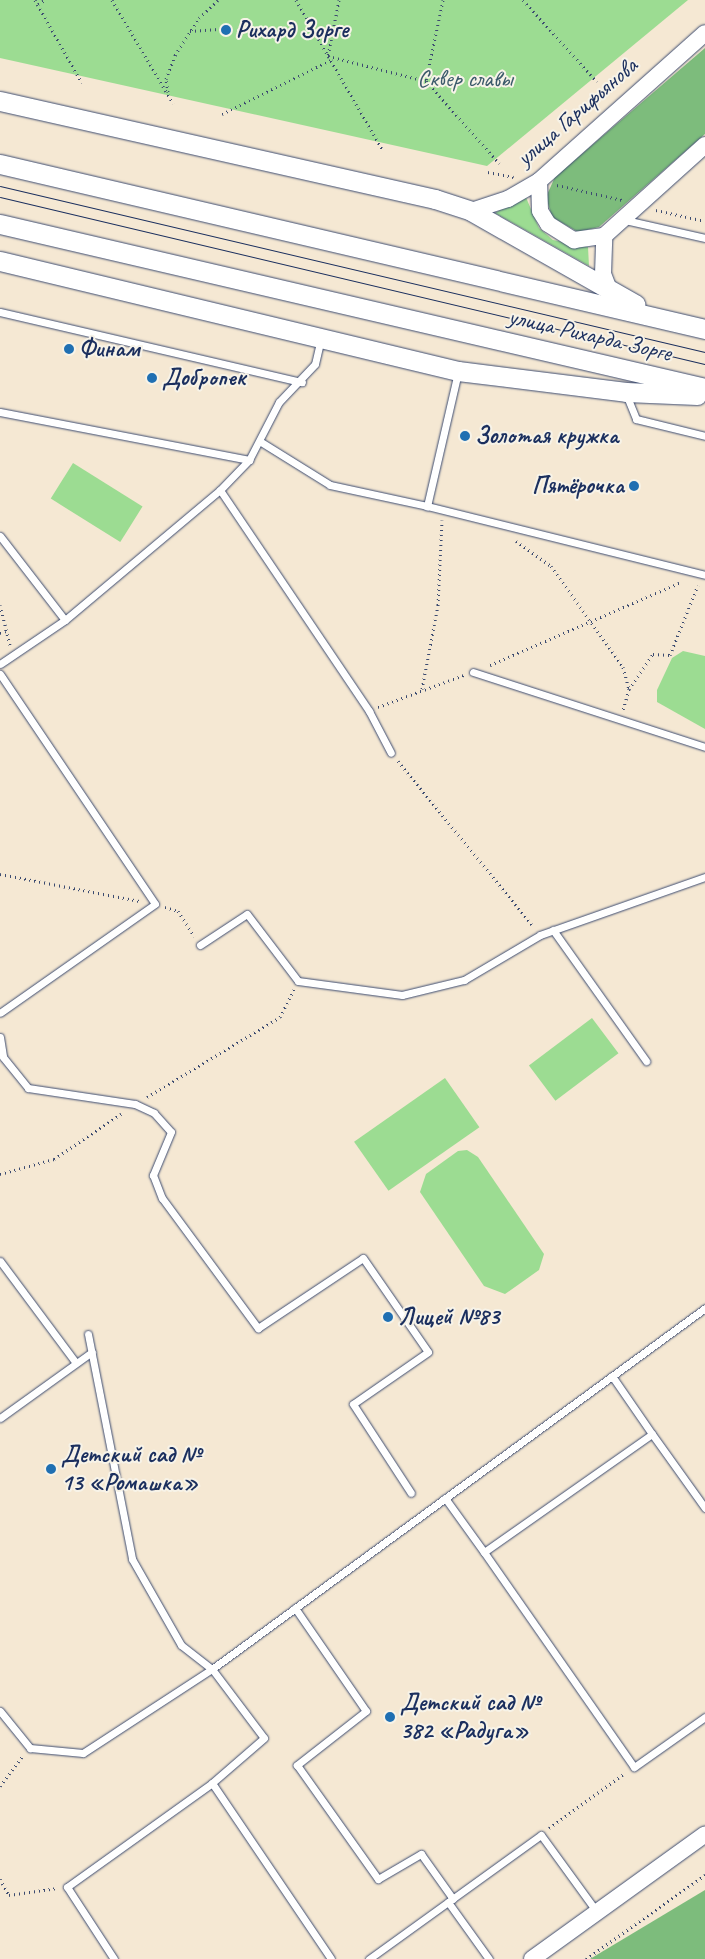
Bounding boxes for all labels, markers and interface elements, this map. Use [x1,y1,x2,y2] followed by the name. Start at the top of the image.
[236,16,348,44] place label: Рихард Зорге
[220,24,232,36] marker: Рихард Зорге
[511,52,643,172] street label: улица Гарифьянова
[417,65,513,93] park label: Сквер славы
[506,302,674,368] street label: улица Рихарда Зорге
[79,335,140,363] place label: Финам
[63,343,75,355] marker: Финам
[162,364,245,392] place label: Добропек
[146,372,158,384] marker: Добропек
[475,422,615,450] place label: Золотая кружка
[459,430,471,442] marker: Золотая кружка
[532,472,624,500] place label: Пятёрочка
[628,480,640,492] marker: Пятёрочка
[398,1303,499,1331] place label: Лицей №83
[382,1311,394,1323] marker: Лицей №83
[61,1441,200,1497] place label: Детский сад № 13 «Ромашка»
[45,1463,57,1475] marker: Детский сад № 13 «Ромашка»
[400,1689,539,1745] place label: Детский сад № 382 «Радуга»
[384,1711,396,1723] marker: Детский сад № 382 «Радуга»

